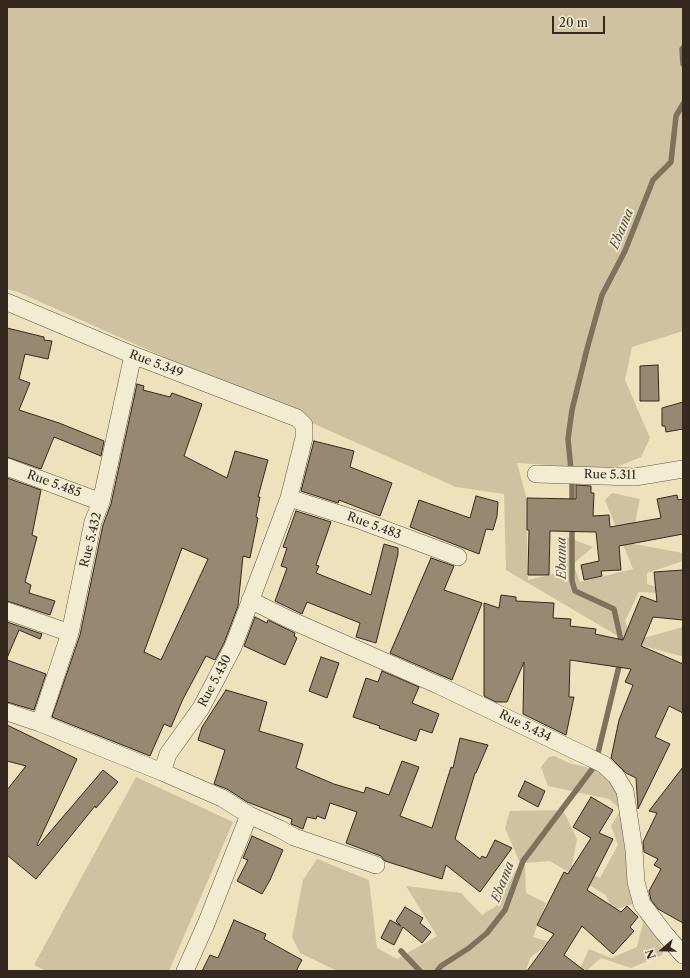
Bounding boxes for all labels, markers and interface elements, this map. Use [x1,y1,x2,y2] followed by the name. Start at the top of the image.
[554,8,607,34] scale bar
[559,15,588,30] text: 20 m
[607,206,637,252] water label: Ebama
[127,347,185,381] street label: Rue 5.349
[584,467,636,483] street label: Rue 5.311
[25,468,83,500] street label: Rue 5.485
[345,510,403,542] street label: Rue 5.483
[77,511,105,569] street label: Rue 5.432
[554,537,570,579] water label: Ebama
[195,653,235,709] street label: Rue 5.430
[497,707,553,745] street label: Rue 5.434
[488,859,518,905] water label: Ebama
[642,930,682,970] north arrow
[643,947,659,961] text: N

